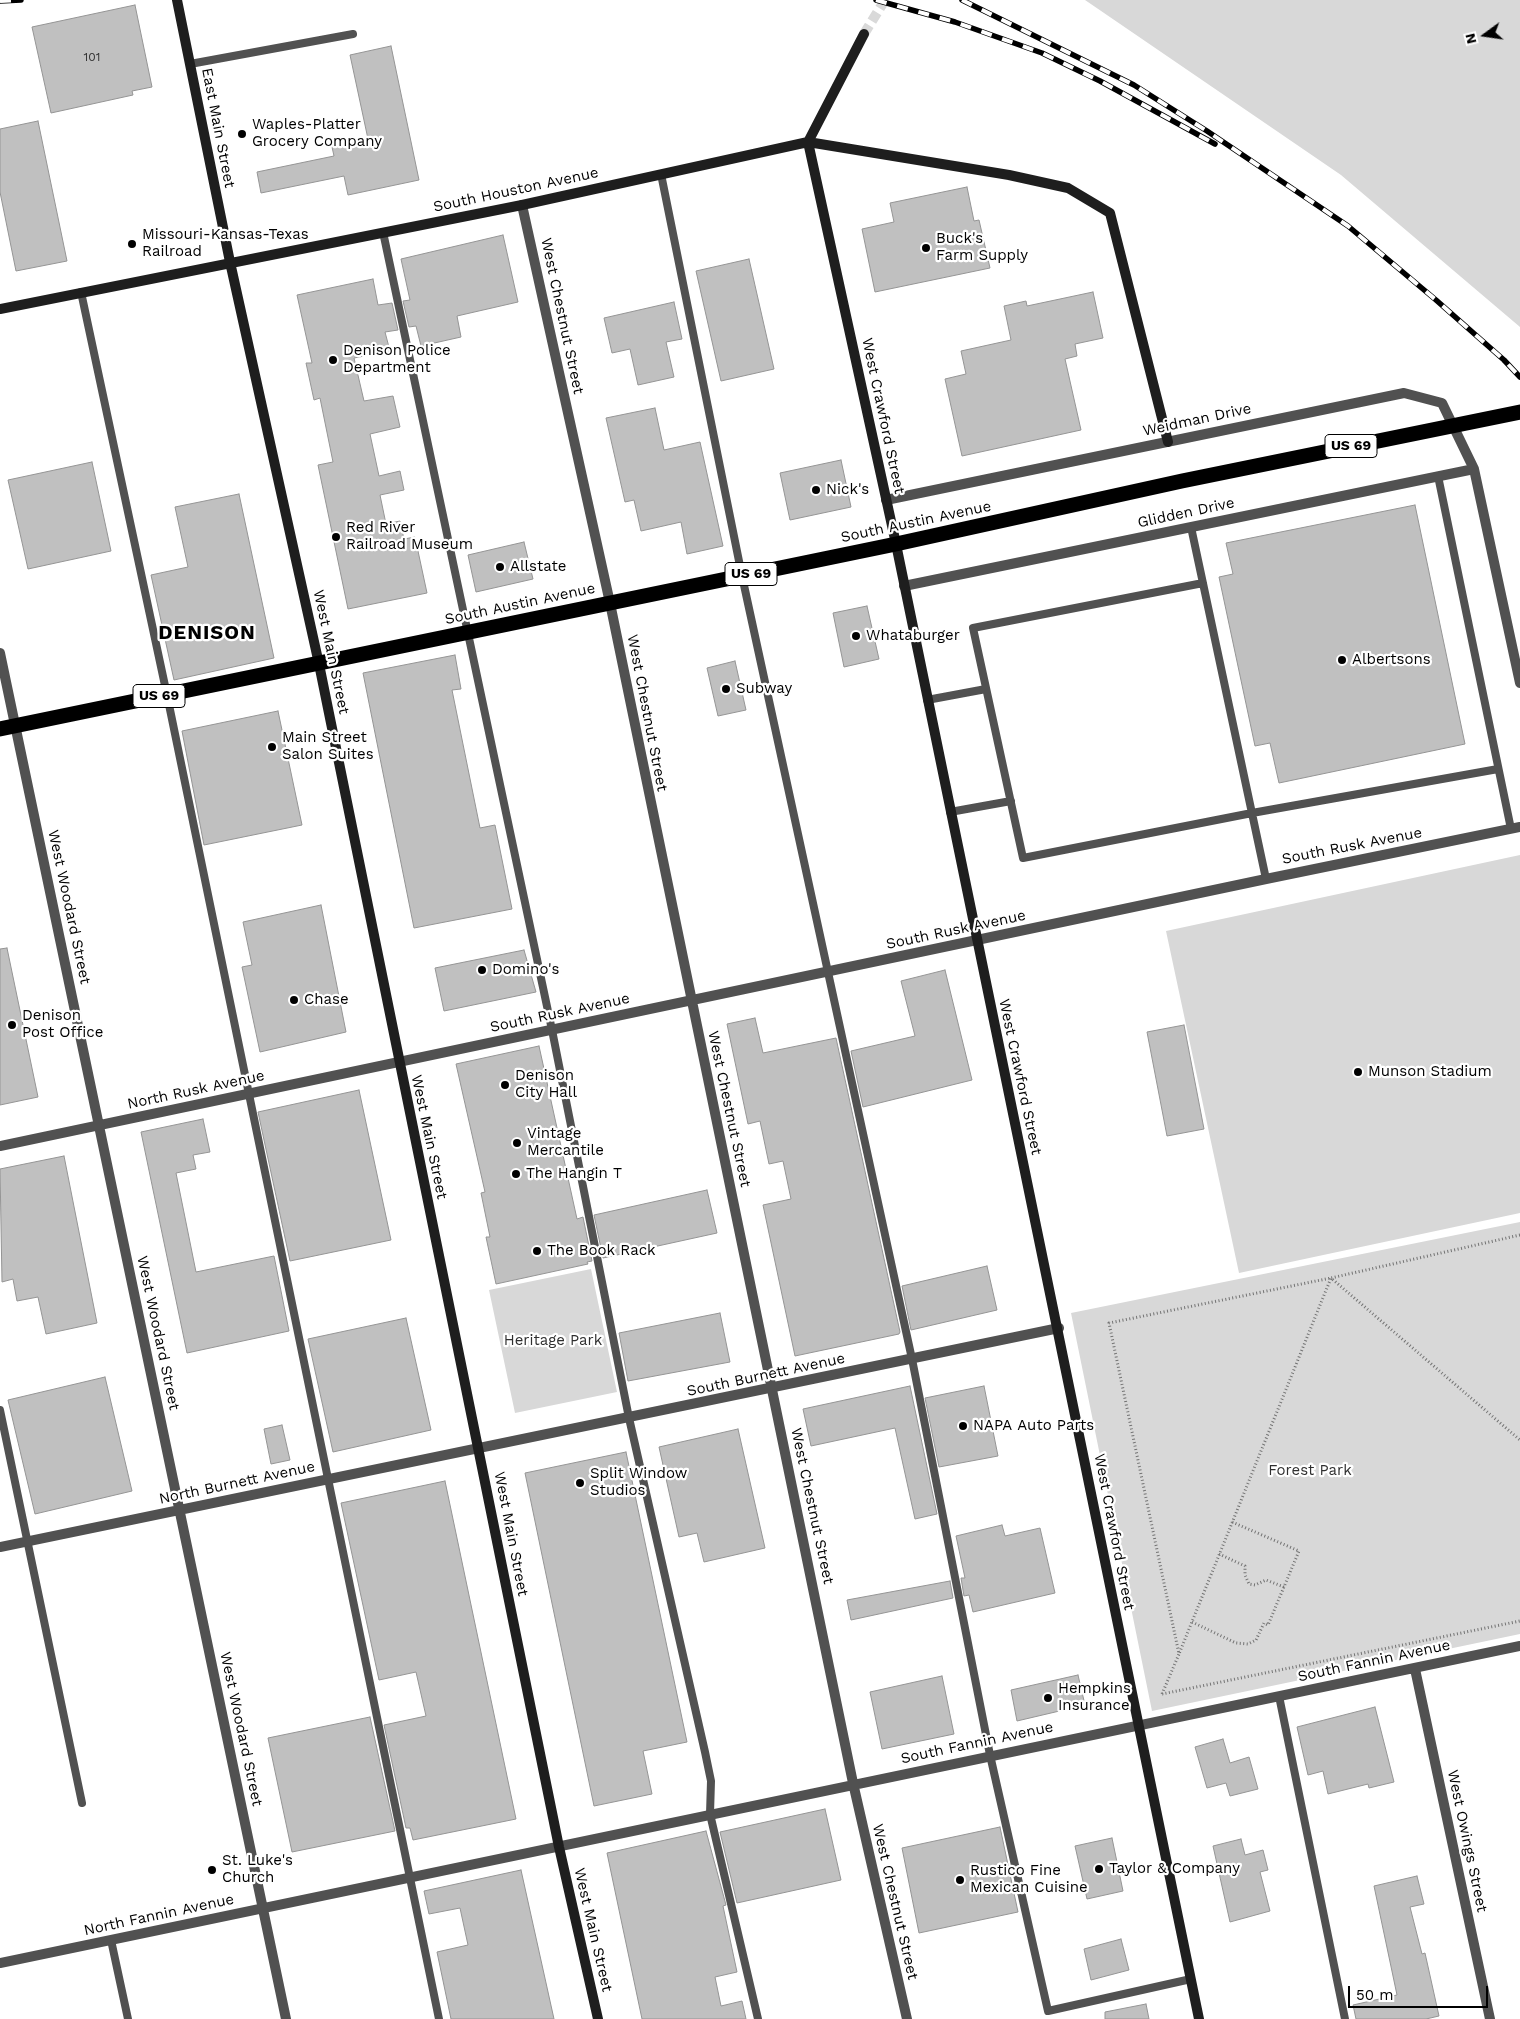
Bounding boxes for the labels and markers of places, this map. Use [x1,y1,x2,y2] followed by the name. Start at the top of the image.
[252,116,382,151] place label: Waples-Platter Grocery Company
[236,128,248,140] marker: Waples-Platter Grocery Company
[142,226,309,261] place label: Missouri-Kansas-Texas Railroad
[936,230,1028,265] place label: Buck's Farm Supply
[126,238,138,250] marker: Missouri-Kansas-Texas Railroad
[920,242,932,254] marker: Buck's Farm Supply
[343,342,451,377] place label: Denison Police Department
[327,354,339,366] marker: Denison Police Department
[826,481,869,499] place label: Nick's
[810,484,822,496] marker: Nick's
[346,519,473,554] place label: Red River Railroad Museum
[330,531,342,543] marker: Red River Railroad Museum
[510,558,566,576] place label: Allstate
[494,561,506,573] marker: Allstate
[866,627,960,645] place label: Whataburger
[850,630,862,642] marker: Whataburger
[1352,651,1431,669] place label: Albertsons
[1336,654,1348,666] marker: Albertsons
[736,680,792,698] place label: Subway
[720,683,732,695] marker: Subway
[282,729,374,764] place label: Main Street Salon Suites
[266,741,278,753] marker: Main Street Salon Suites
[492,961,559,979] place label: Domino's
[476,964,488,976] marker: Domino's
[304,991,349,1009] place label: Chase
[288,994,300,1006] marker: Chase
[22,1007,103,1042] place label: Denison Post Office
[6,1019,18,1031] marker: Denison Post Office
[1368,1063,1492,1081] place label: Munson Stadium
[1352,1066,1364,1078] marker: Munson Stadium
[515,1067,577,1102] place label: Denison City Hall
[499,1079,511,1091] marker: Denison City Hall
[527,1125,604,1160] place label: Vintage Mercantile
[511,1137,523,1149] marker: Vintage Mercantile
[526,1165,622,1183] place label: The Hangin T
[510,1168,522,1180] marker: The Hangin T
[547,1242,656,1260] place label: The Book Rack
[531,1245,543,1257] marker: The Book Rack
[973,1417,1094,1435] place label: NAPA Auto Parts
[957,1420,969,1432] marker: NAPA Auto Parts
[590,1465,687,1500] place label: Split Window Studios
[574,1477,586,1489] marker: Split Window Studios
[1058,1680,1131,1715] place label: Hempkins Insurance
[1042,1692,1054,1704] marker: Hempkins Insurance
[222,1852,293,1887] place label: St. Luke's Church
[1109,1860,1240,1878] place label: Taylor & Company
[970,1862,1088,1897] place label: Rustico Fine Mexican Cuisine
[1093,1863,1105,1875] marker: Taylor & Company
[206,1864,218,1876] marker: St. Luke's Church
[954,1874,966,1886] marker: Rustico Fine Mexican Cuisine

